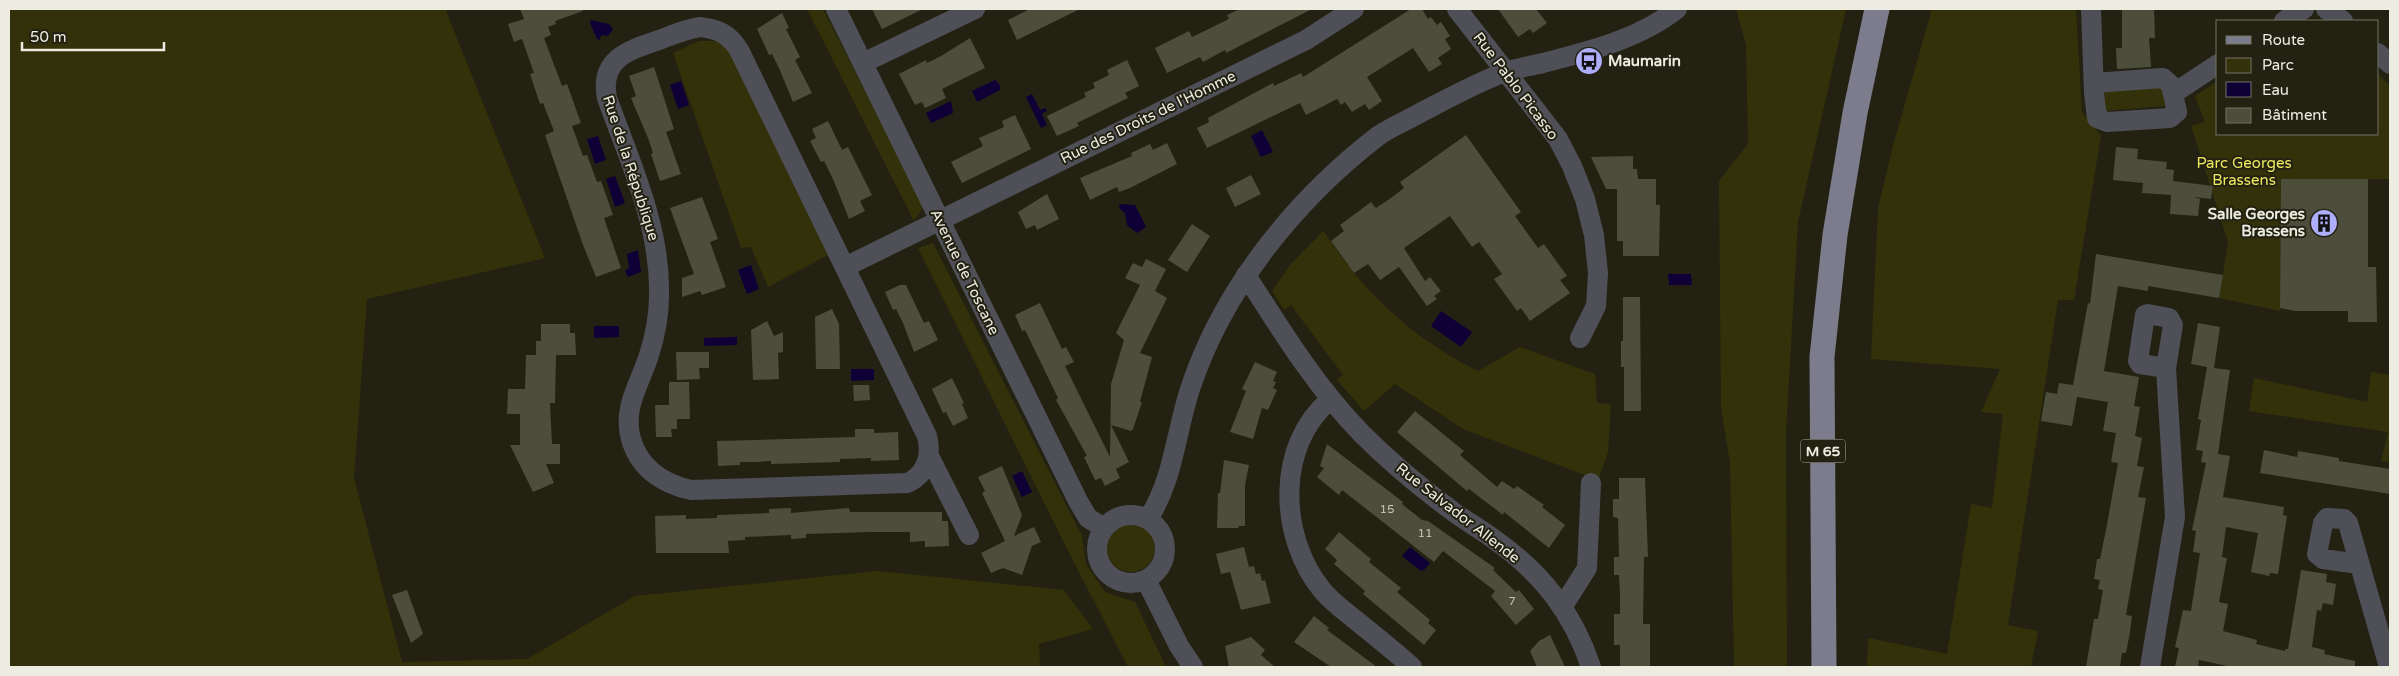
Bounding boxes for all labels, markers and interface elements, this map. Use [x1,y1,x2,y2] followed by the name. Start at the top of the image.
[22,20,165,52] scale bar
[2216,20,2379,135] legend
[30,28,67,46] text: 50 m
[1470,29,1562,143] street label: Rue Pablo Picasso
[2262,31,2305,49] text: Route
[1574,46,1604,76] bus stop icon: Maumarin
[1608,52,1681,70] place label: Maumarin
[2262,56,2294,74] text: Parc
[1057,67,1239,167] street label: Rue des Droits de l'Homme
[2262,81,2289,99] text: Eau
[599,93,663,243] street label: Rue de la République
[2262,106,2327,124] text: Bâtiment
[2196,154,2292,189] park label: Parc Georges Brassens
[2208,205,2305,240] place label: Salle Georges Brassens
[927,206,1003,338] street label: Avenue de Toscane
[2309,208,2339,238] building icon: Salle Georges Brassens
[1800,440,1846,462] road number: M 65
[1392,459,1524,567] street label: Rue Salvador Allende
[1379,502,1395,516] house number: 15
[1417,526,1433,540] house number: 11
[1508,594,1516,608] house number: 7

